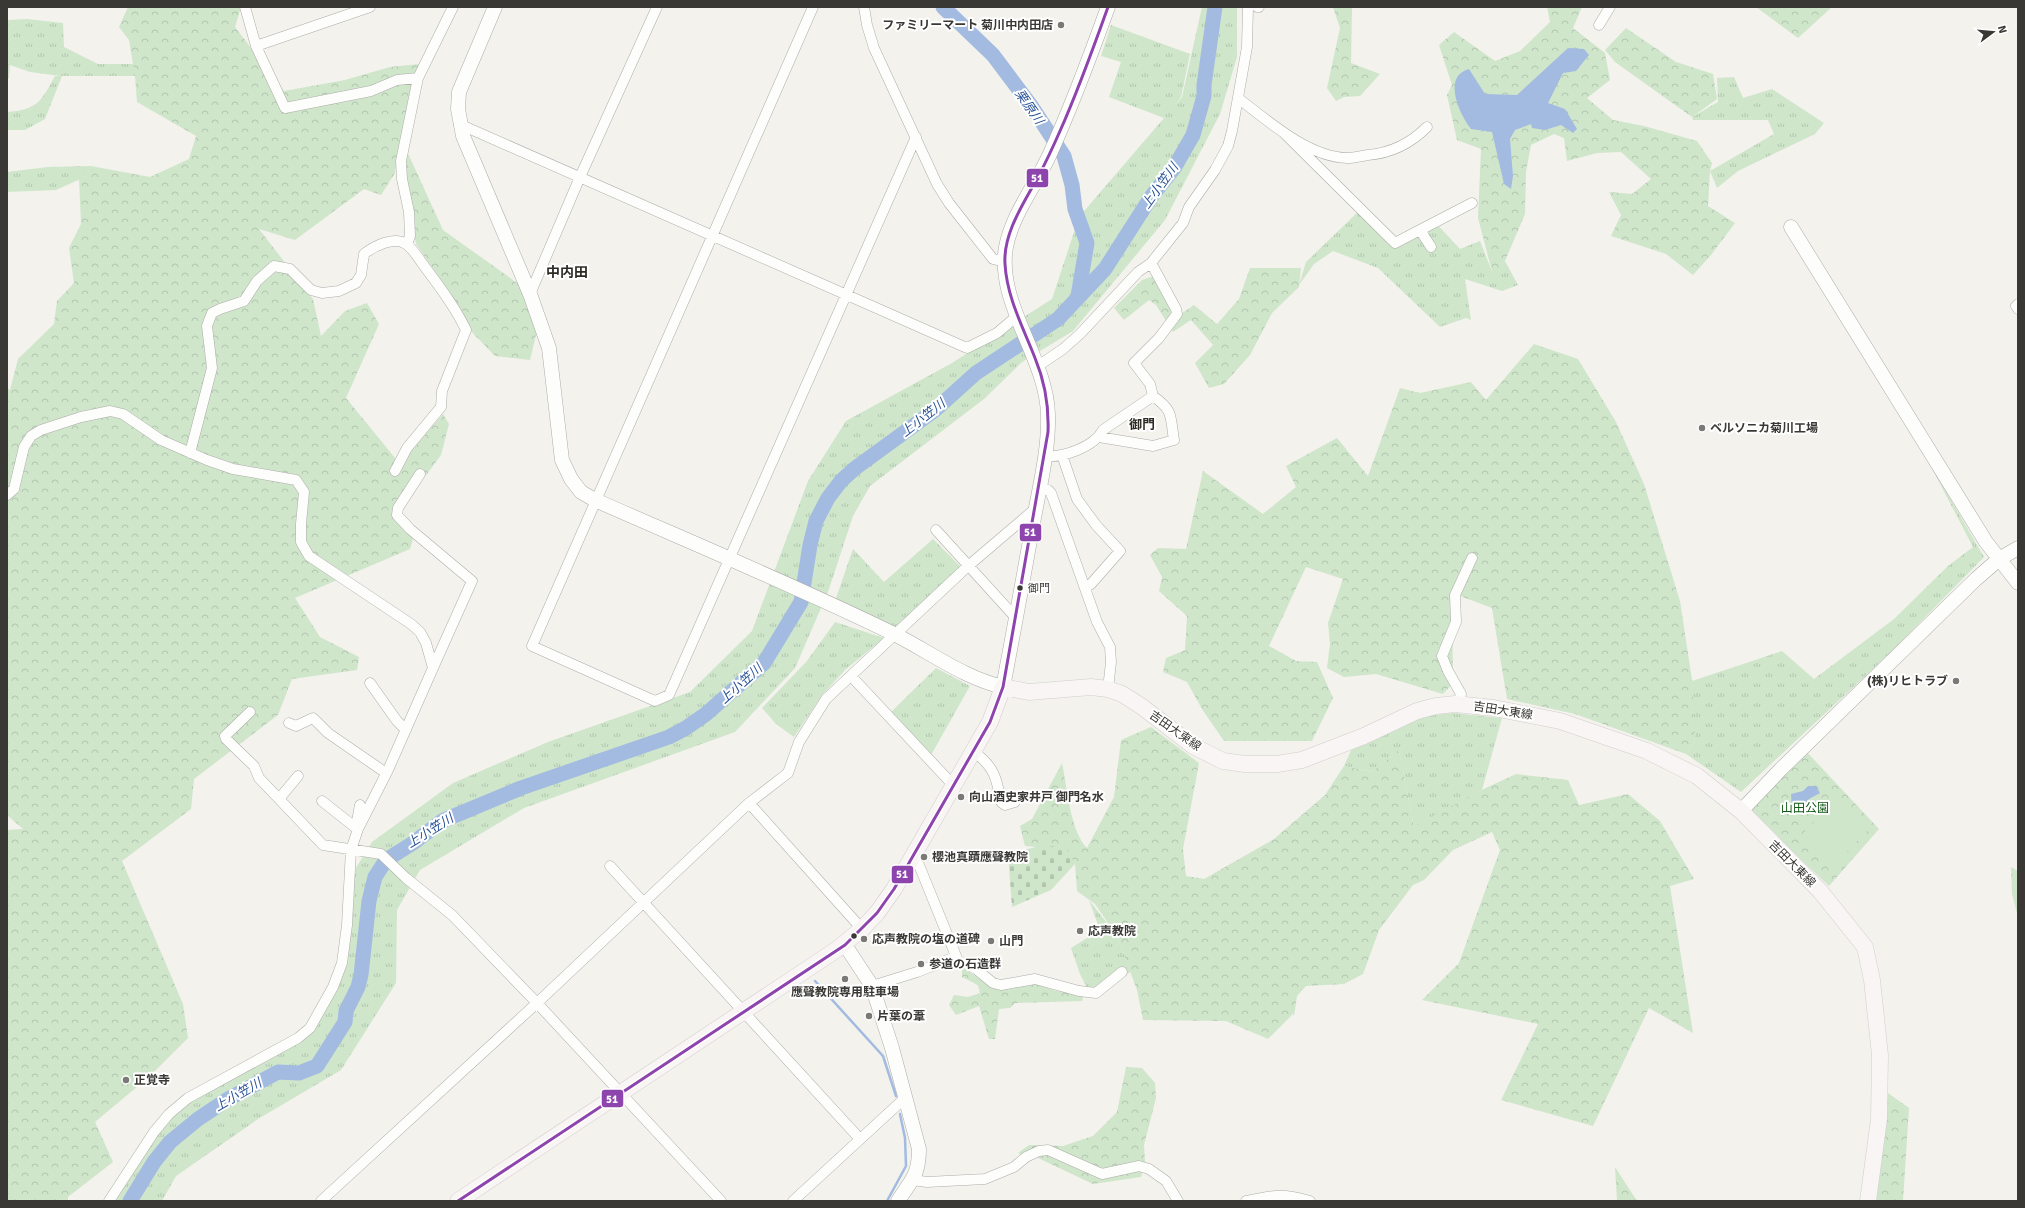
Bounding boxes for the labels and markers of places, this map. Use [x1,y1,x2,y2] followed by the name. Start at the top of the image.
[882,18,1053,33] place label: ファミリーマート 菊川中内田店
[1056,20,1066,30] marker: ファミリーマート 菊川中内田店
[1710,421,1818,436] place label: ベルソニカ菊川工場
[1697,423,1707,433] marker: ベルソニカ菊川工場
[1027,582,1050,595] place label: 御門
[1015,583,1025,593] marker: 御門
[1867,674,1948,689] place label: (株)リヒトラブ
[1951,676,1961,686] marker: (株)リヒトラブ
[969,790,1104,805] place label: 向山酒史家井戸 御門名水
[956,792,966,802] marker: 向山酒史家井戸 御門名水
[932,850,1028,865] place label: 櫻池真蹟應聲教院
[919,852,929,862] marker: 櫻池真蹟應聲教院
[1088,924,1136,939] place label: 応声教院
[1075,926,1085,936] marker: 応声教院
[849,931,859,941] unlabelled marker
[872,932,980,947] place label: 応声教院の塩の道碑
[859,934,869,944] marker: 応声教院の塩の道碑
[999,934,1023,949] place label: 山門
[986,936,996,946] marker: 山門
[929,957,1001,972] place label: 参道の石造群
[916,959,926,969] marker: 参道の石造群
[840,974,850,984] marker: 應聲教院専用駐車場
[791,985,899,1000] place label: 應聲教院専用駐車場
[877,1009,925,1024] place label: 片葉の葦
[864,1011,874,1021] marker: 片葉の葦
[134,1073,170,1088] place label: 正覚寺
[121,1075,131,1085] marker: 正覚寺

